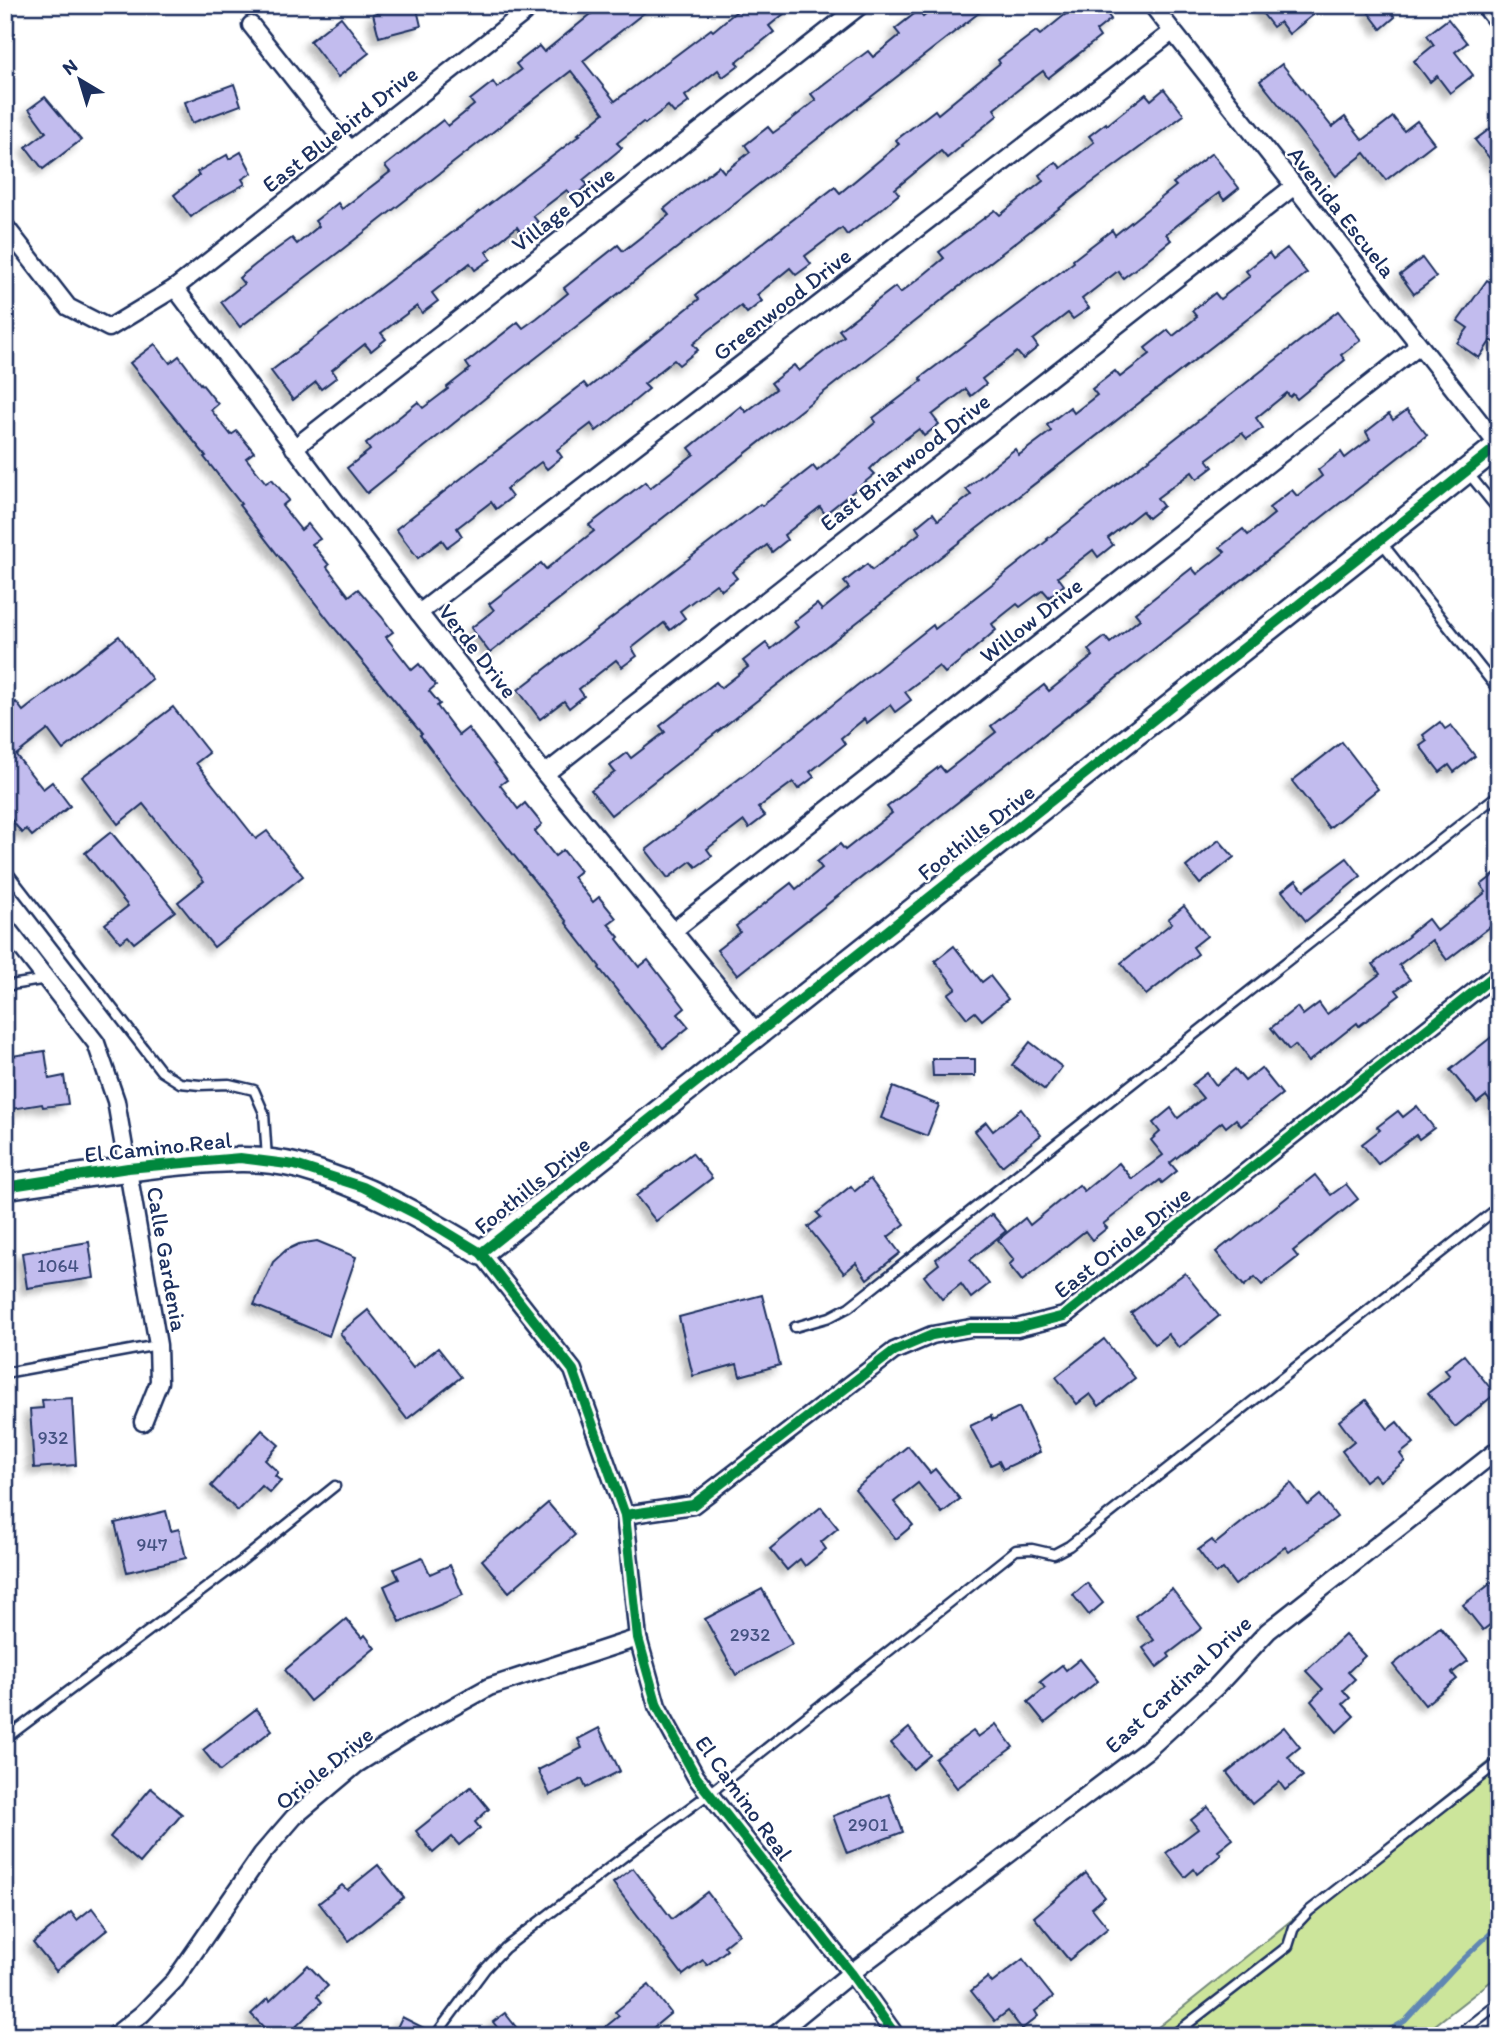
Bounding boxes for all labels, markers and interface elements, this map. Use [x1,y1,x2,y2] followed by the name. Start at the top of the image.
[46,46,116,116] north arrow
[58,54,82,80] text: N
[257,60,423,198] street label: East Bluebird Drive
[1282,141,1402,283] street label: Avenida Escuela
[506,160,620,258] street label: Village Drive
[707,241,857,367] street label: Greenwood Drive
[814,387,996,537] street label: East Briarwood Drive
[974,571,1088,669] street label: Willow Drive
[432,598,524,704] street label: Verde Drive
[912,778,1040,886] street label: Foothills Drive
[83,1125,234,1169] street label: El Camino Real
[468,1130,596,1240] street label: Foothills Drive
[1048,1180,1196,1304] street label: East Oriole Drive
[140,1184,194,1334] street label: Calle Gardenia
[37,1254,79,1277] house number: 1064
[38,1426,68,1449] house number: 932
[137,1533,167,1556] house number: 947
[1099,1609,1257,1759] street label: East Cardinal Drive
[730,1623,770,1646] house number: 2932
[269,1720,379,1816] street label: Oriole Drive
[689,1730,799,1866] street label: El Camino Real
[848,1813,888,1836] house number: 2901

